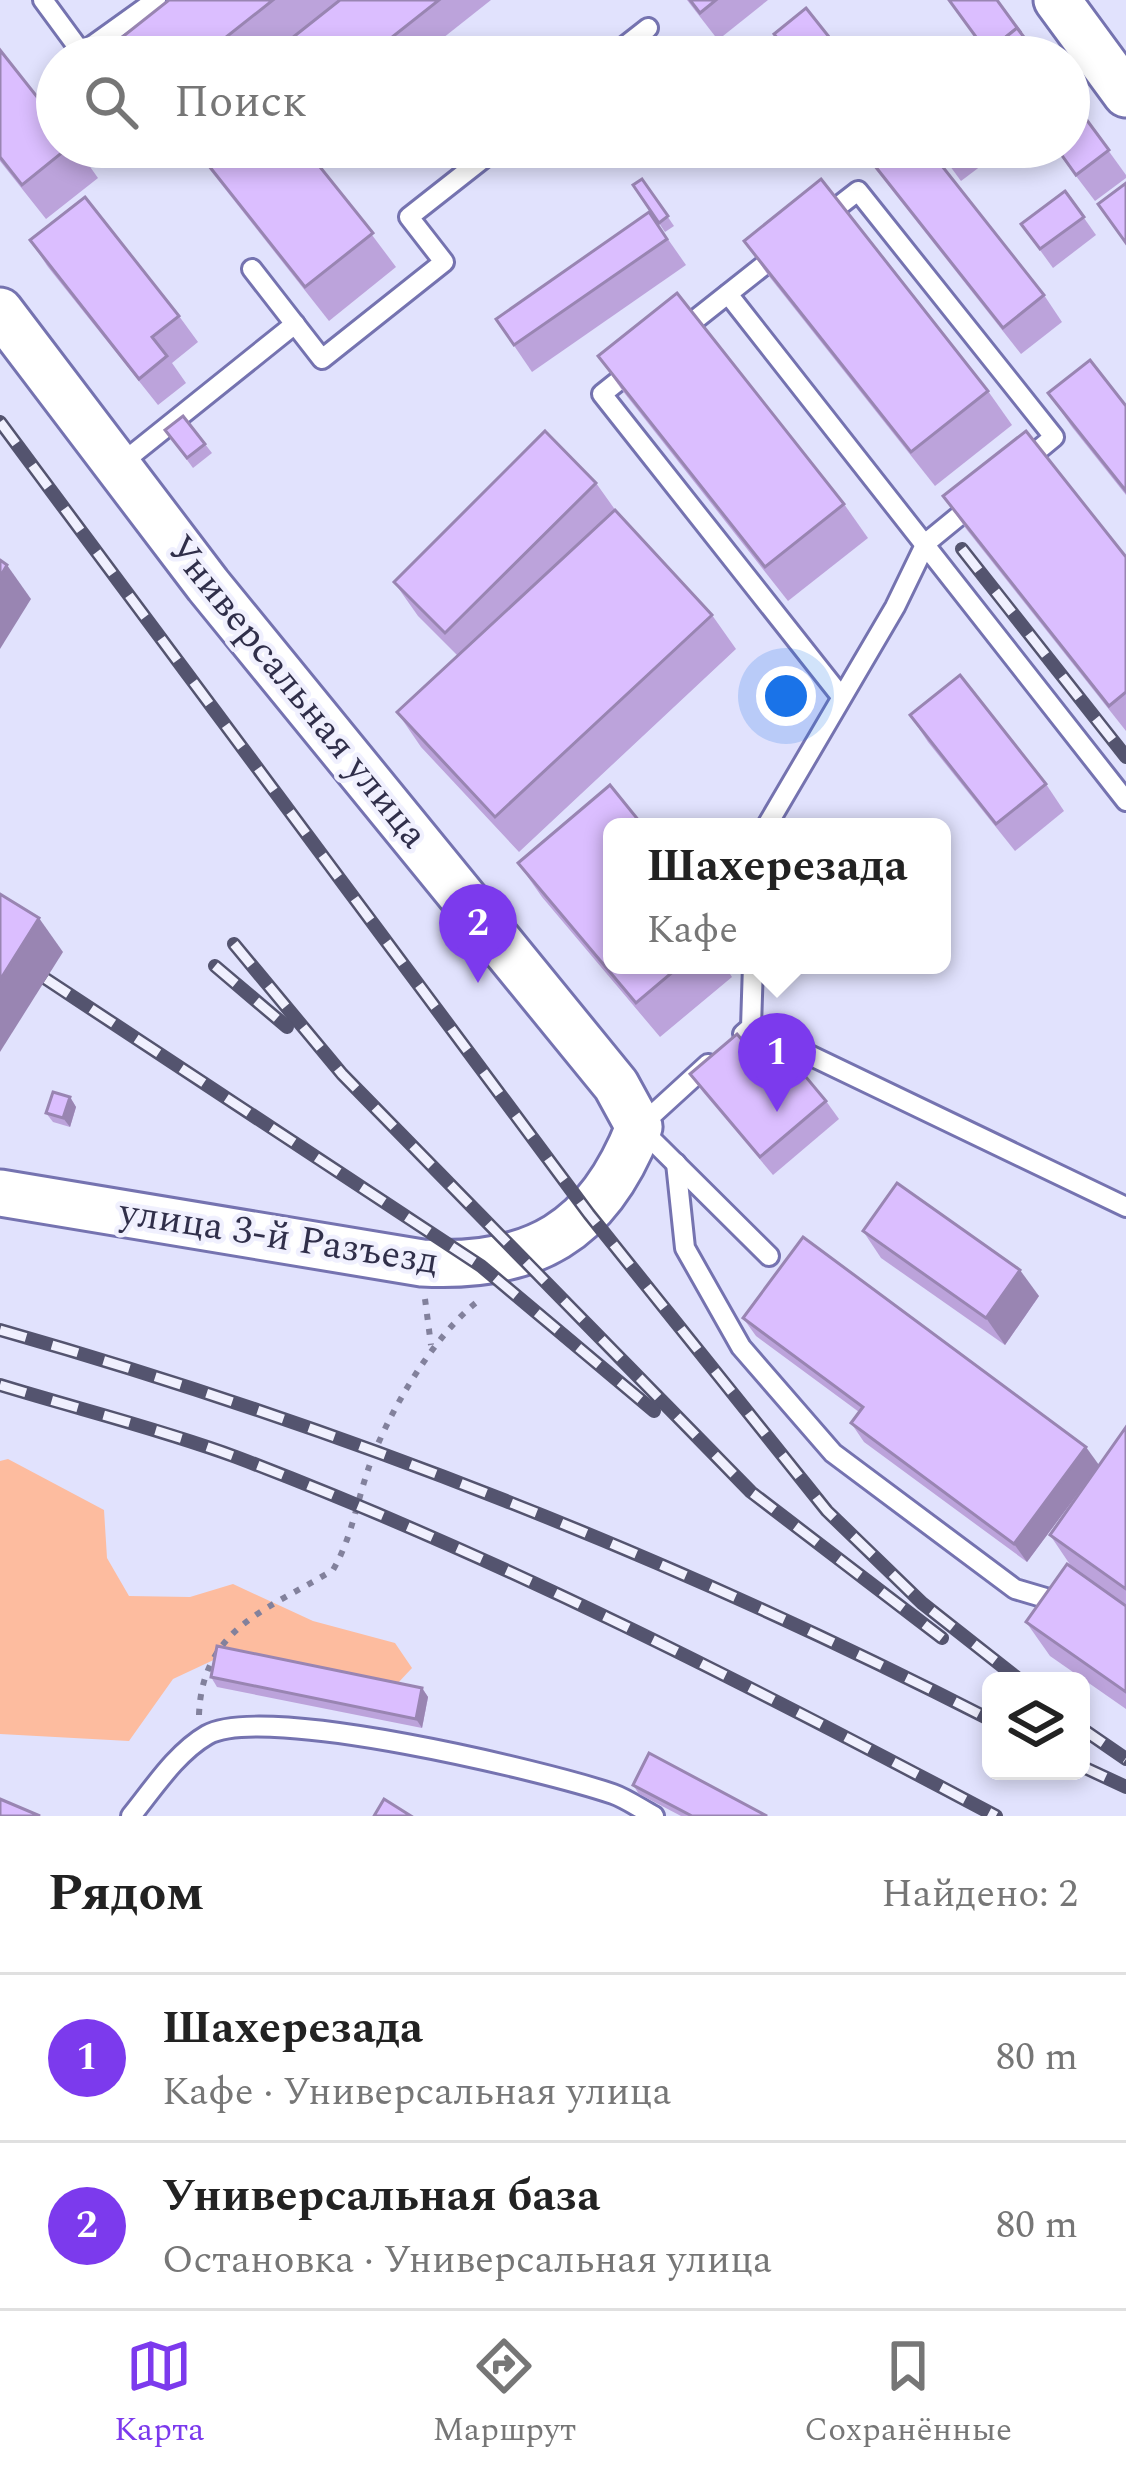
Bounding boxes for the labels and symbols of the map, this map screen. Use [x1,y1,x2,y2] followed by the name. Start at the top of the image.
[152,522,442,862] street label: Универсальная улица
[756,666,816,726] your location
[439,884,517,983] pin: 2
[738,1013,816,1112] pin: 1
[114,1182,443,1291] street label: улица 3-й Разъезд

